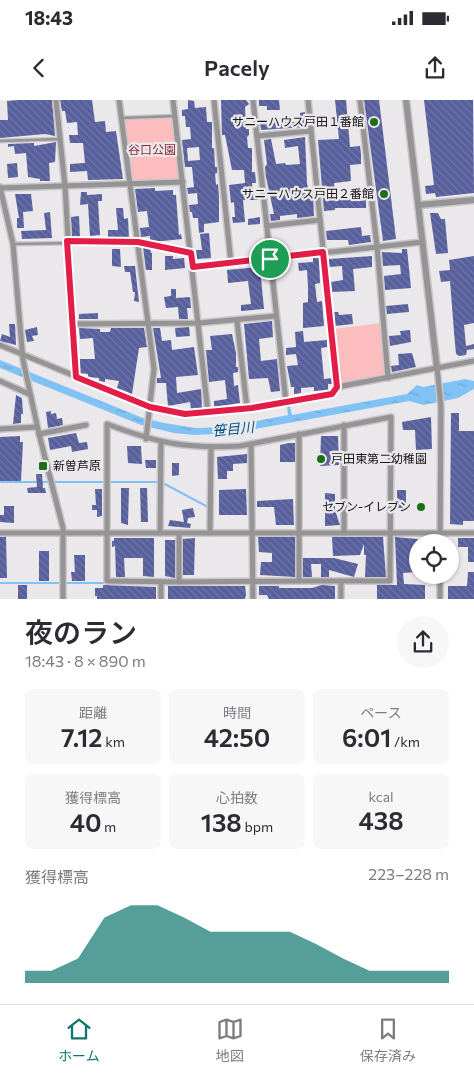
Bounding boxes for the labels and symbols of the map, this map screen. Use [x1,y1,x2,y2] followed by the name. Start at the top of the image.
[232,114,364,128] place label: サニーハウス戸田１番館
[368,116,380,128] marker: サニーハウス戸田１番館
[128,142,176,156] park label: 谷口公園
[242,186,374,200] place label: サニーハウス戸田２番館
[378,188,390,200] marker: サニーハウス戸田２番館
[249,238,291,280] pin
[211,418,257,439] water label: 笹目川
[331,451,427,465] place label: 戸田東第二幼稚園
[315,453,327,465] marker: 戸田東第二幼稚園
[53,458,101,472] place label: 新曽芦原
[37,460,49,472] marker: 新曽芦原
[322,499,411,513] place label: セブン-イレブン
[415,501,427,513] marker: セブン-イレブン

